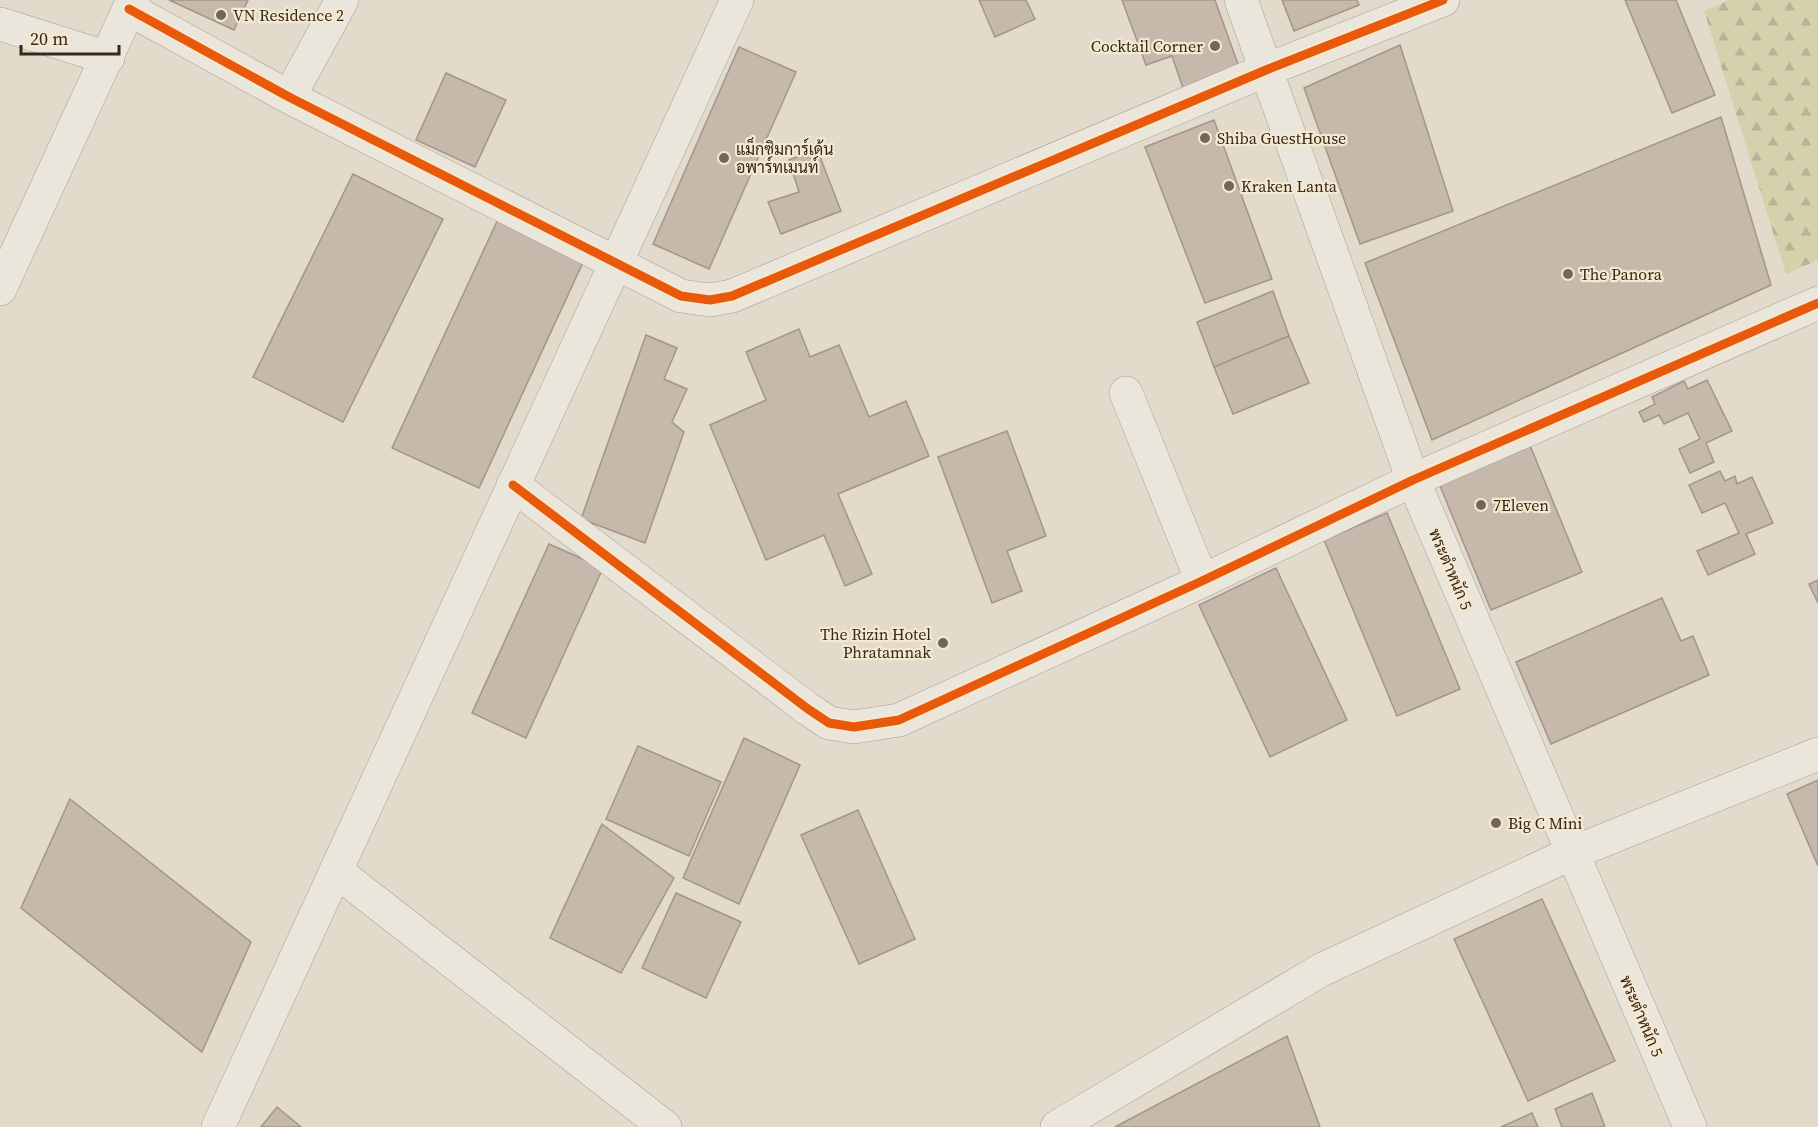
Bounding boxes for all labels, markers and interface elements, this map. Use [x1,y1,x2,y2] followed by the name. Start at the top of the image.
[233,4,344,26] place label: VN Residence 2
[214,8,228,22] marker: VN Residence 2
[21,18,118,56] scale bar
[30,26,68,51] text: 20 m
[1091,35,1203,57] place label: Cocktail Corner
[1208,39,1222,53] marker: Cocktail Corner
[1217,127,1346,149] place label: Shiba GuestHouse
[1198,131,1212,145] marker: Shiba GuestHouse
[736,136,833,178] place label: แม็กซิมการ์เด้น อพาร์ทเมนท์
[717,151,731,165] marker: แม็กซิมการ์เด้น อพาร์ทเมนท์
[1241,175,1338,197] place label: Kraken Lanta
[1222,179,1236,193] marker: Kraken Lanta
[1580,263,1663,285] place label: The Panora
[1561,267,1575,281] marker: The Panora
[1493,494,1549,516] place label: 7Eleven
[1474,498,1488,512] marker: 7Eleven
[1424,525,1478,613] street label: พระตำหนัก 5
[820,623,931,663] place label: The Rizin Hotel Phratamnak
[936,636,950,650] marker: The Rizin Hotel Phratamnak
[1508,812,1583,834] place label: Big C Mini
[1489,816,1503,830] marker: Big C Mini
[1615,972,1669,1060] street label: พระตำหนัก 5

